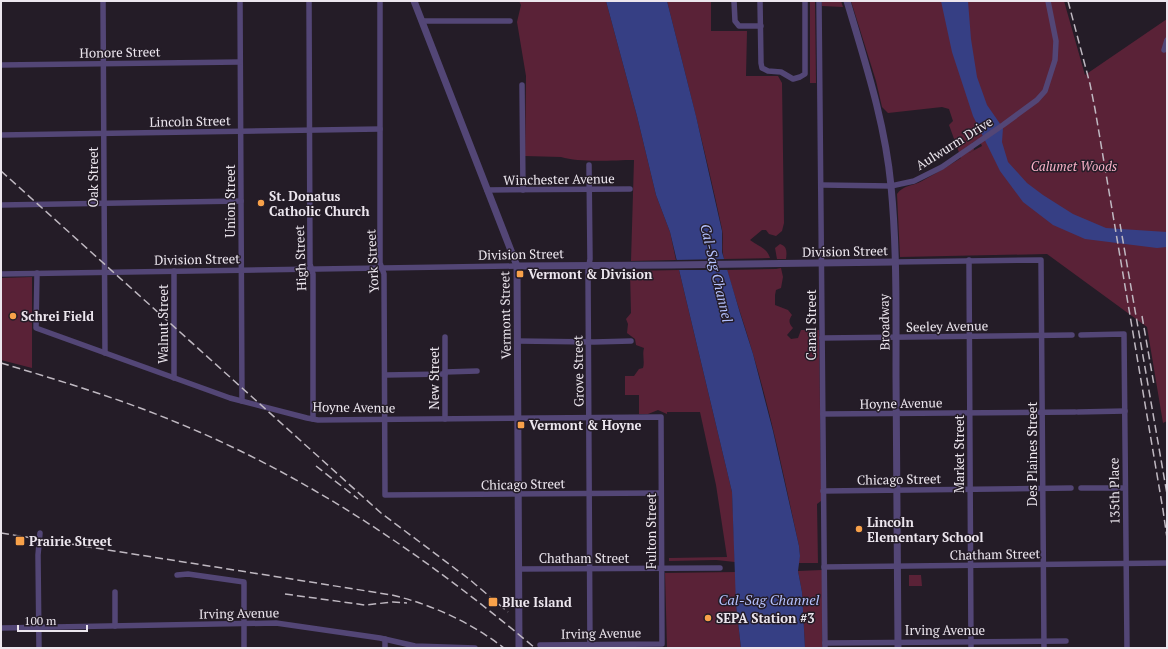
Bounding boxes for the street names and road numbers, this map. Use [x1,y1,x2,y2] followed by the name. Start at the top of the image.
[79,42,161,62] street label: Honore Street
[149,111,231,131] street label: Lincoln Street
[912,112,996,174] street label: Aulwurm Drive
[84,146,102,207] street label: Oak Street
[221,164,239,238] street label: Union Street
[503,169,615,189] street label: Winchester Avenue
[290,225,310,291] street label: High Street
[361,228,383,293] street label: York Street
[802,241,888,261] street label: Division Street
[478,244,564,264] street label: Division Street
[154,249,240,269] street label: Division Street
[495,271,515,359] street label: Vermont Street
[154,284,172,364] street label: Walnut Street
[802,289,820,360] street label: Canal Street
[875,293,893,350] street label: Broadway
[906,316,988,336] street label: Seeley Avenue
[568,335,588,407] street label: Grove Street
[425,346,443,410] street label: New Street
[859,393,943,413] street label: Hoyne Avenue
[312,397,396,417] street label: Hoyne Avenue
[1023,402,1041,506] street label: Des Plaines Street
[950,415,968,493] street label: Market Street
[1104,457,1124,525] street label: 135th Place
[857,469,942,489] street label: Chicago Street
[481,474,566,494] street label: Chicago Street
[642,493,660,569] street label: Fulton Street
[950,544,1041,564] street label: Chatham Street
[539,549,629,567] street label: Chatham Street
[199,603,279,623] street label: Irving Avenue
[905,621,985,639] street label: Irving Avenue
[561,623,641,643] street label: Irving Avenue

